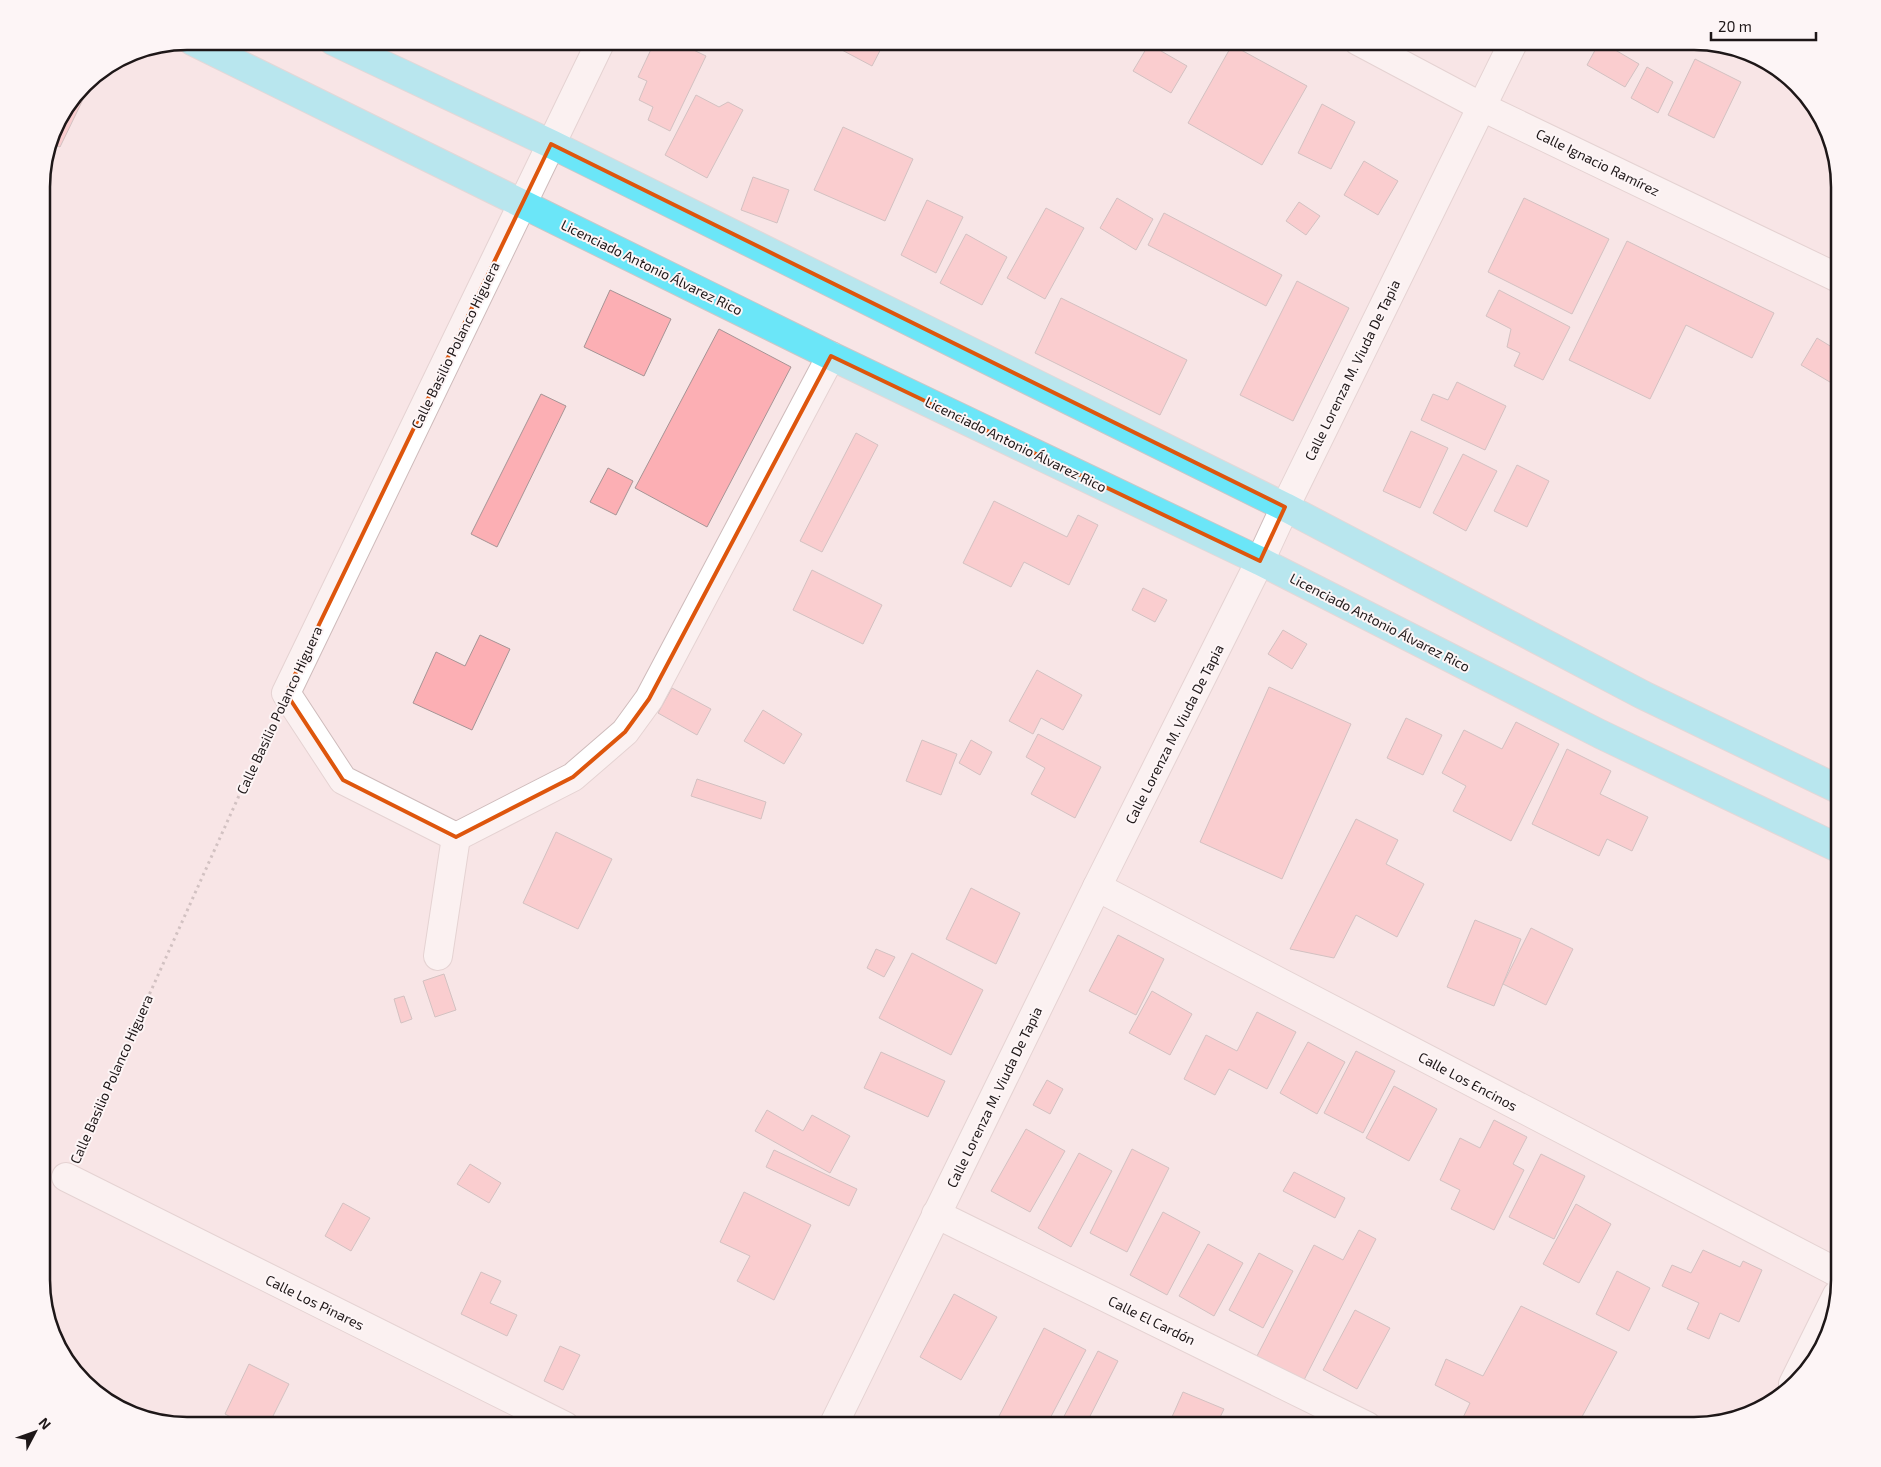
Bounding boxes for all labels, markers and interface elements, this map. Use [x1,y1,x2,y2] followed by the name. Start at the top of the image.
[1711,10,1816,42] scale bar
[1718,17,1752,35] text: 20 m
[1533,125,1663,199] street label: Calle Ignacio Ramírez
[558,216,746,318] street label: Licenciado Antonio Álvarez Rico
[407,259,503,431] street label: Calle Basilio Polanco Higuera
[1301,277,1403,463] street label: Calle Lorenza M. Viuda De Tapia
[922,393,1110,495] street label: Licenciado Antonio Álvarez Rico
[1287,569,1473,675] street label: Licenciado Antonio Álvarez Rico
[232,623,326,797] street label: Calle Basilio Polanco Higuera
[1121,641,1227,827] street label: Calle Lorenza M. Viuda De Tapia
[66,992,156,1166] street label: Calle Basilio Polanco Higuera
[943,1004,1045,1190] street label: Calle Lorenza M. Viuda De Tapia
[1416,1048,1520,1114] street label: Calle Los Encinos
[263,1271,367,1333] street label: Calle Los Pinares
[1106,1292,1198,1348] street label: Calle El Cardón
[10,1407,60,1457] north arrow
[35,1414,55,1433] text: N

